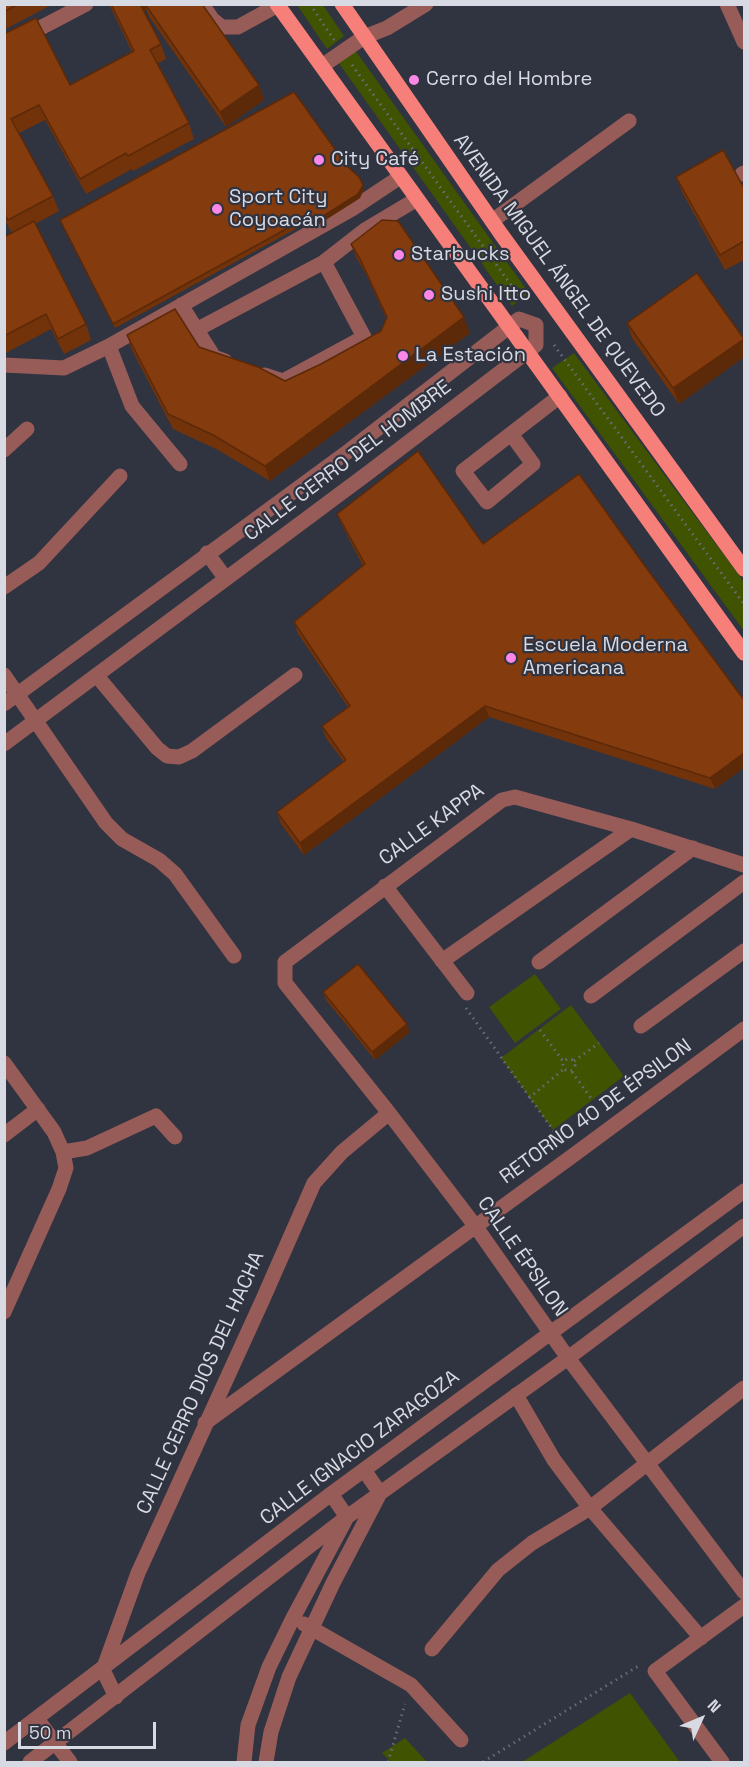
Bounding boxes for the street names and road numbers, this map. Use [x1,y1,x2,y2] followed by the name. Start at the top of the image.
[448,130,670,422] street label: AVENIDA MIGUEL ÁNGEL DE QUEVEDO
[240,375,456,547] street label: CALLE CERRO DEL HOMBRE
[375,779,489,871] street label: CALLE KAPPA
[495,1034,697,1190] street label: RETORNO 4O DE ÉPSILON
[472,1192,572,1322] street label: CALLE ÉPSILON
[132,1248,270,1518] street label: CALLE CERRO DIOS DEL HACHA
[256,1365,464,1531] street label: CALLE IGNACIO ZARAGOZA

